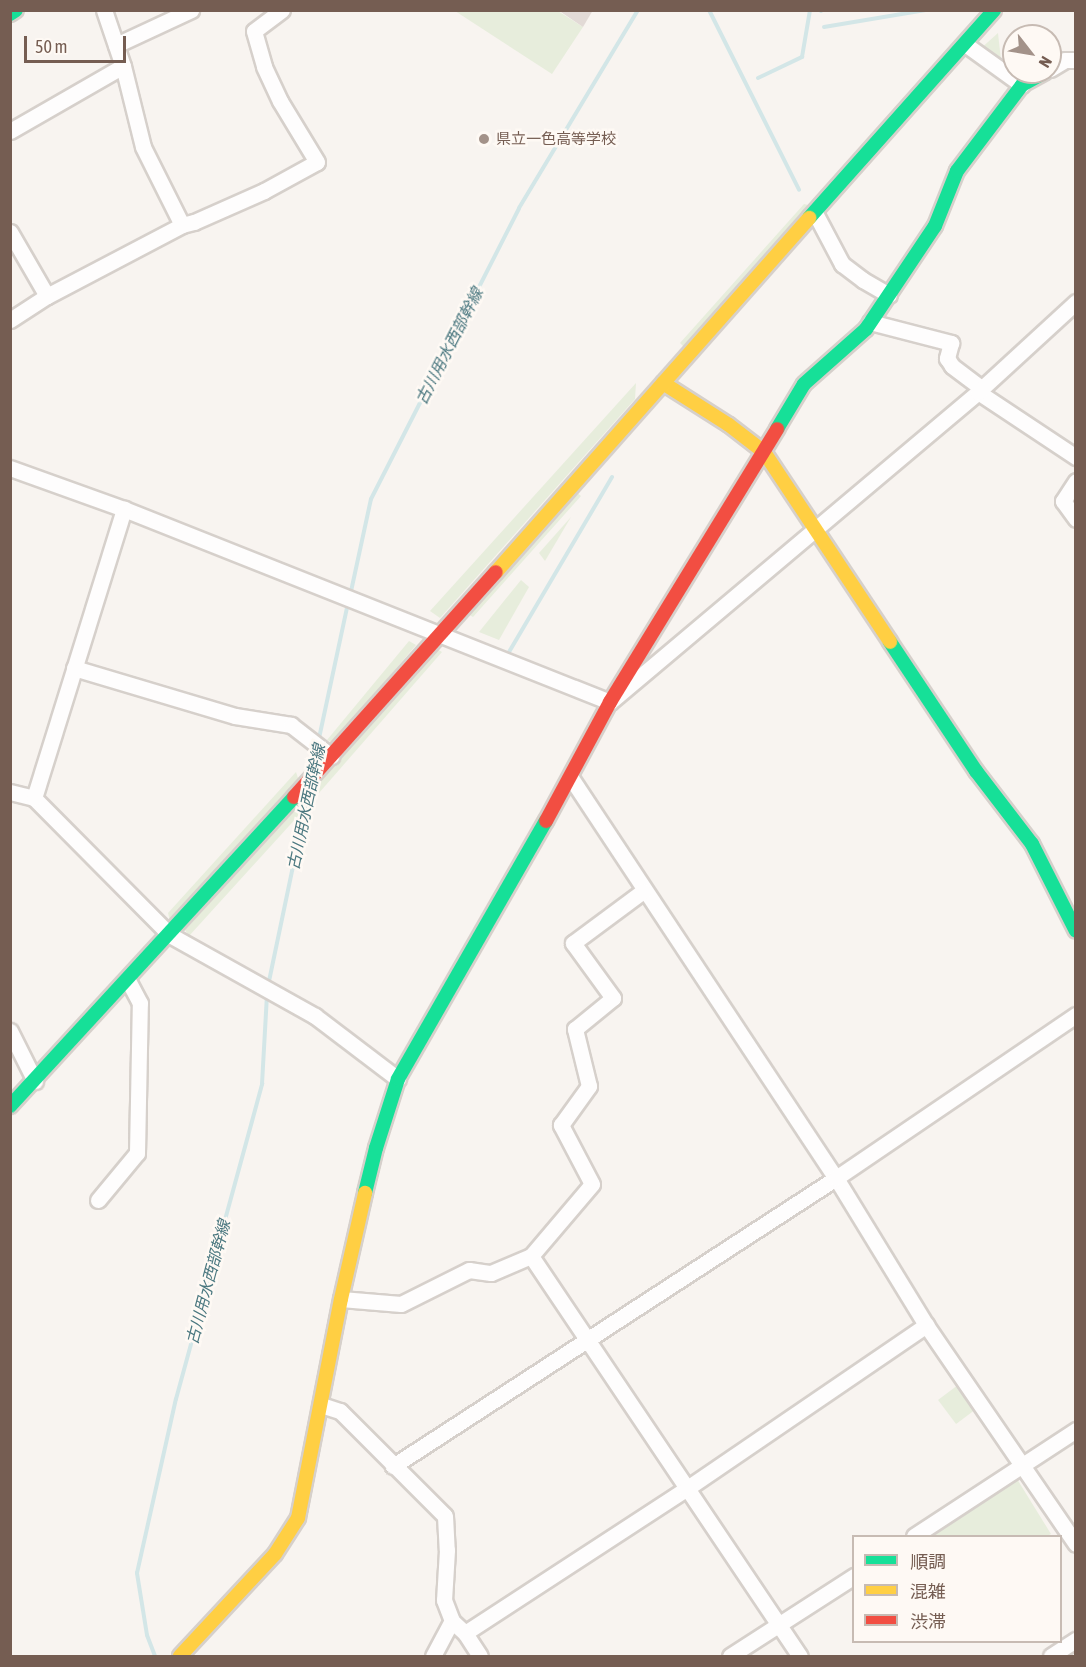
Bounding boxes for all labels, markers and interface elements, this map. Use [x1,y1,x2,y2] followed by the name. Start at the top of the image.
[27,24,129,62] scale bar
[1002,24,1062,84] north arrow
[35,36,67,57] text: 50 m
[1036,54,1056,71] text: N
[496,130,616,148] place label: 県立一色高等学校
[477,132,491,146] marker: 県立一色高等学校
[411,285,487,407] water label: 古川用水西部幹線
[283,742,329,872] water label: 古川用水西部幹線
[182,1218,234,1346] water label: 古川用水西部幹線
[852,1535,1062,1643] legend
[910,1551,946,1572] text: 順調
[910,1581,946,1602] text: 混雑
[910,1611,946,1632] text: 渋滞

